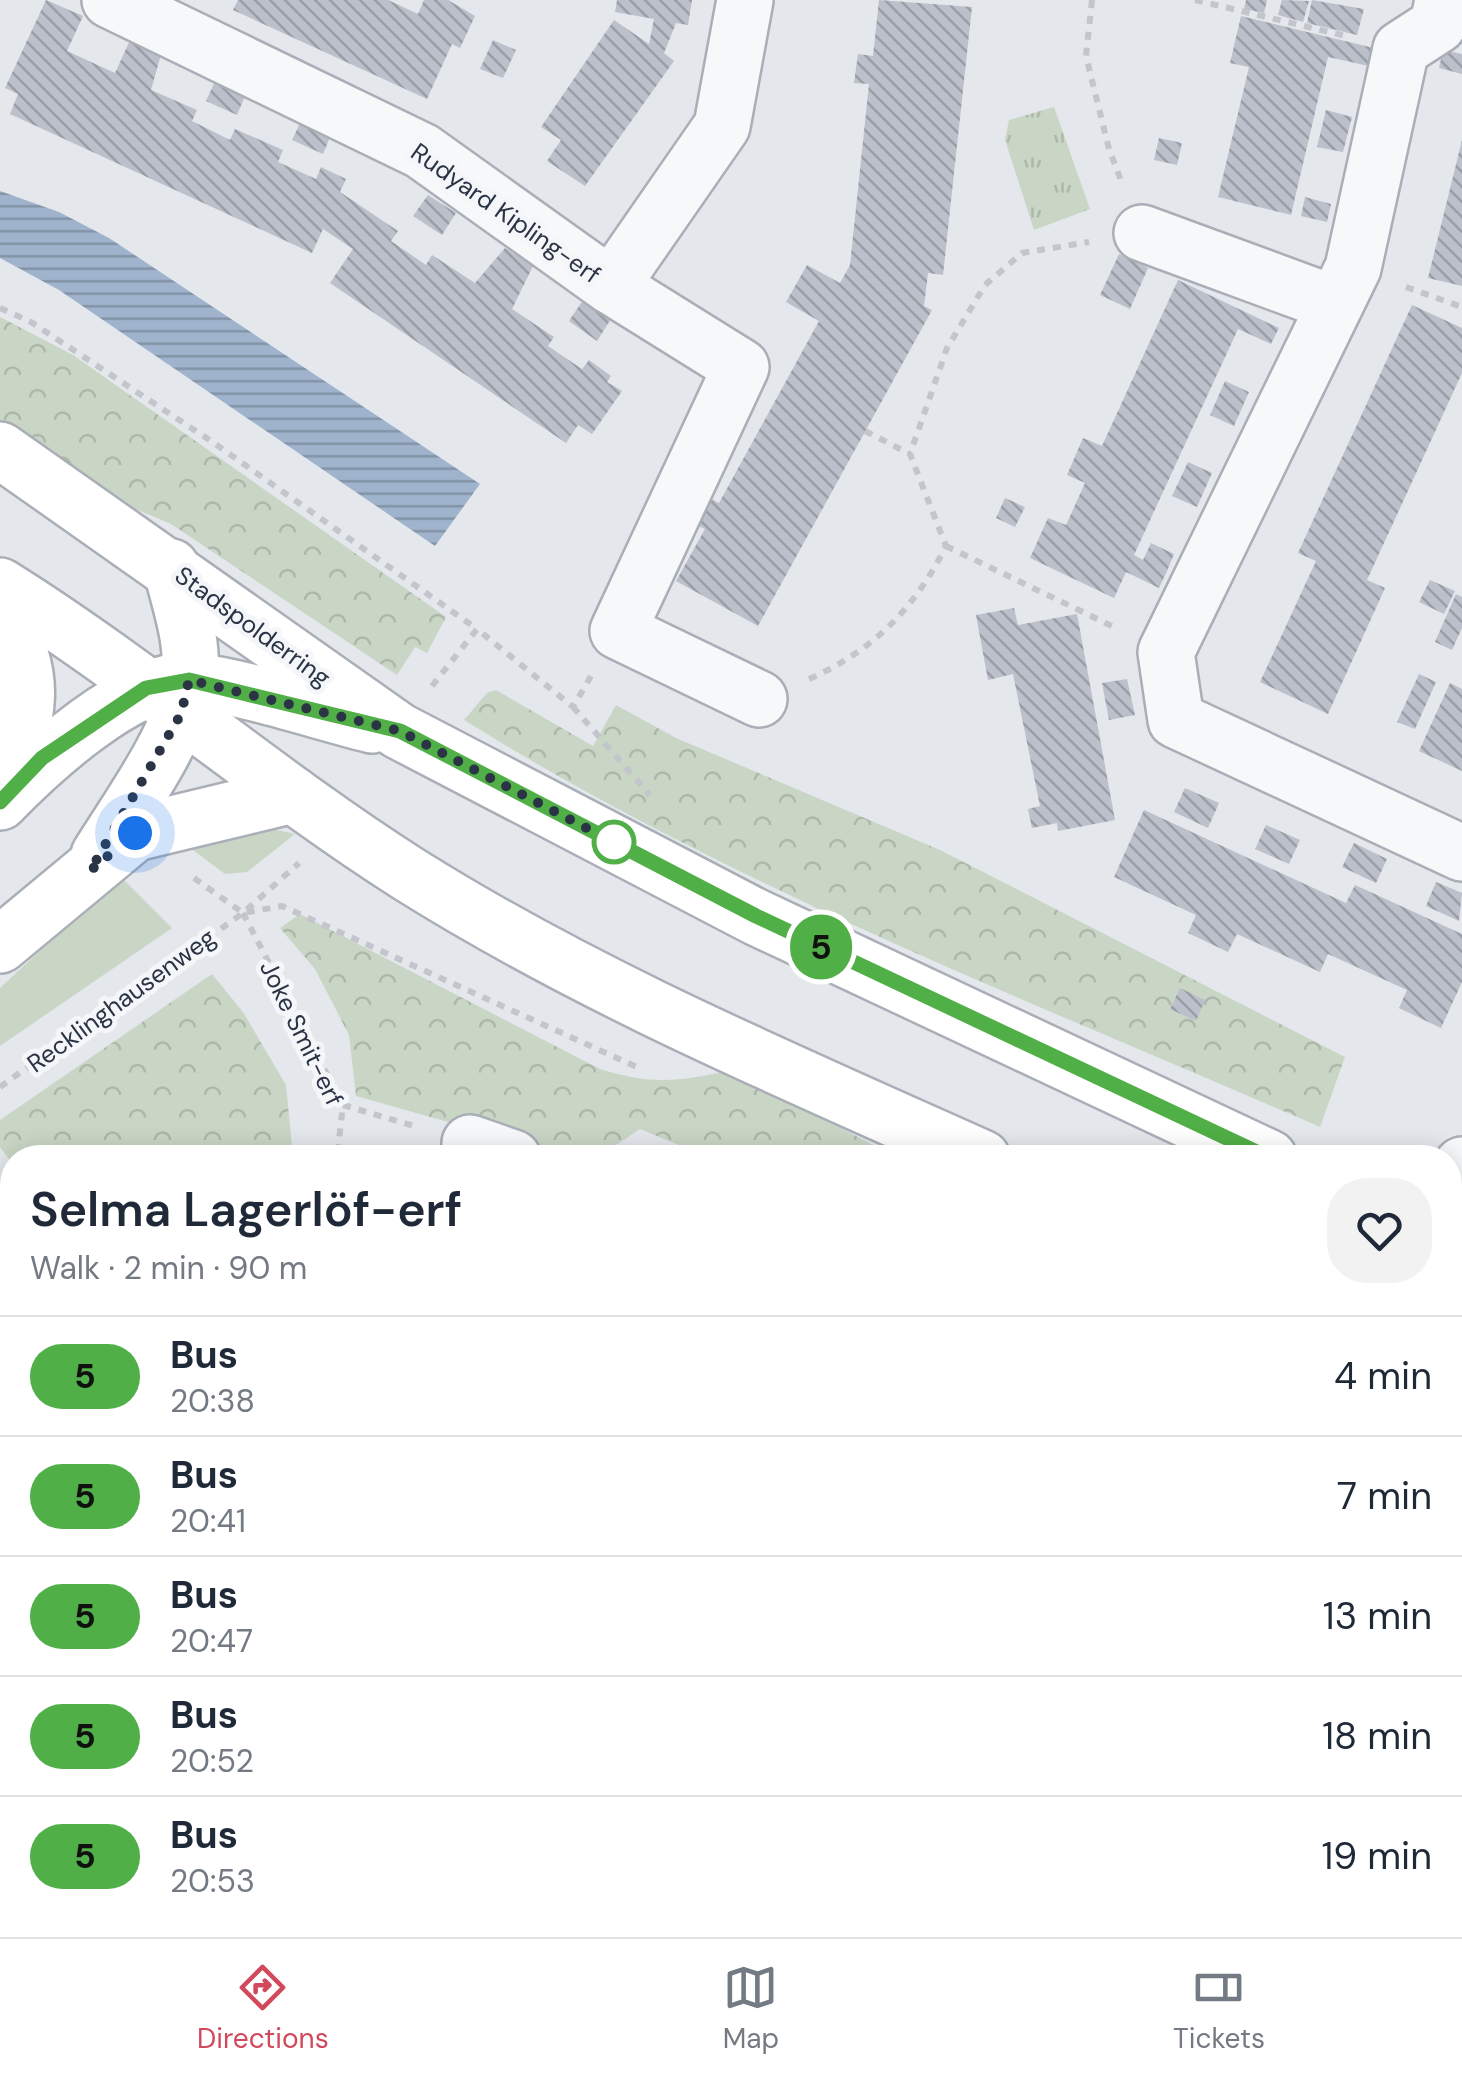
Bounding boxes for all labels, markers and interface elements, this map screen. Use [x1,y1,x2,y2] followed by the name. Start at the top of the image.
[404,136,607,291] street label: Rudyard Kipling-erf
[168,559,337,694] street label: Stadspolderring
[110,808,160,858] your location
[593,821,635,863] unlabelled marker
[788,914,854,980] line badge: 5
[21,921,222,1080] street label: Recklinghausenweg
[810,924,832,970] text: 5
[252,955,351,1111] street label: Joke Smit-erf
[30,1178,462,1241] text: Selma Lagerlöf-erf
[1327,1178,1432,1283] button: heart
[30,1247,307,1289] text: Walk · 2 min · 90 m
[170,1330,238,1380] text: Bus
[1334,1351,1432,1401] text: 4 min
[74,1353,96,1399] text: 5
[170,1380,255,1422] text: 20:38
[170,1450,238,1500] text: Bus
[1337,1471,1432,1521] text: 7 min
[74,1473,96,1519] text: 5
[170,1500,246,1542] text: 20:41
[170,1570,238,1620] text: Bus
[1323,1591,1432,1641] text: 13 min
[74,1593,96,1639] text: 5
[170,1620,253,1662] text: 20:47
[170,1690,238,1740] text: Bus
[1322,1711,1432,1761] text: 18 min
[74,1713,96,1759] text: 5
[170,1740,254,1782] text: 20:52
[170,1810,238,1860] text: Bus
[1321,1831,1432,1881] text: 19 min
[74,1833,96,1879] text: 5
[170,1860,255,1902] text: 20:53
[197,1960,329,2057] tab: Directions
[723,1960,779,2057] tab: Map
[1173,1960,1265,2057] tab: Tickets

